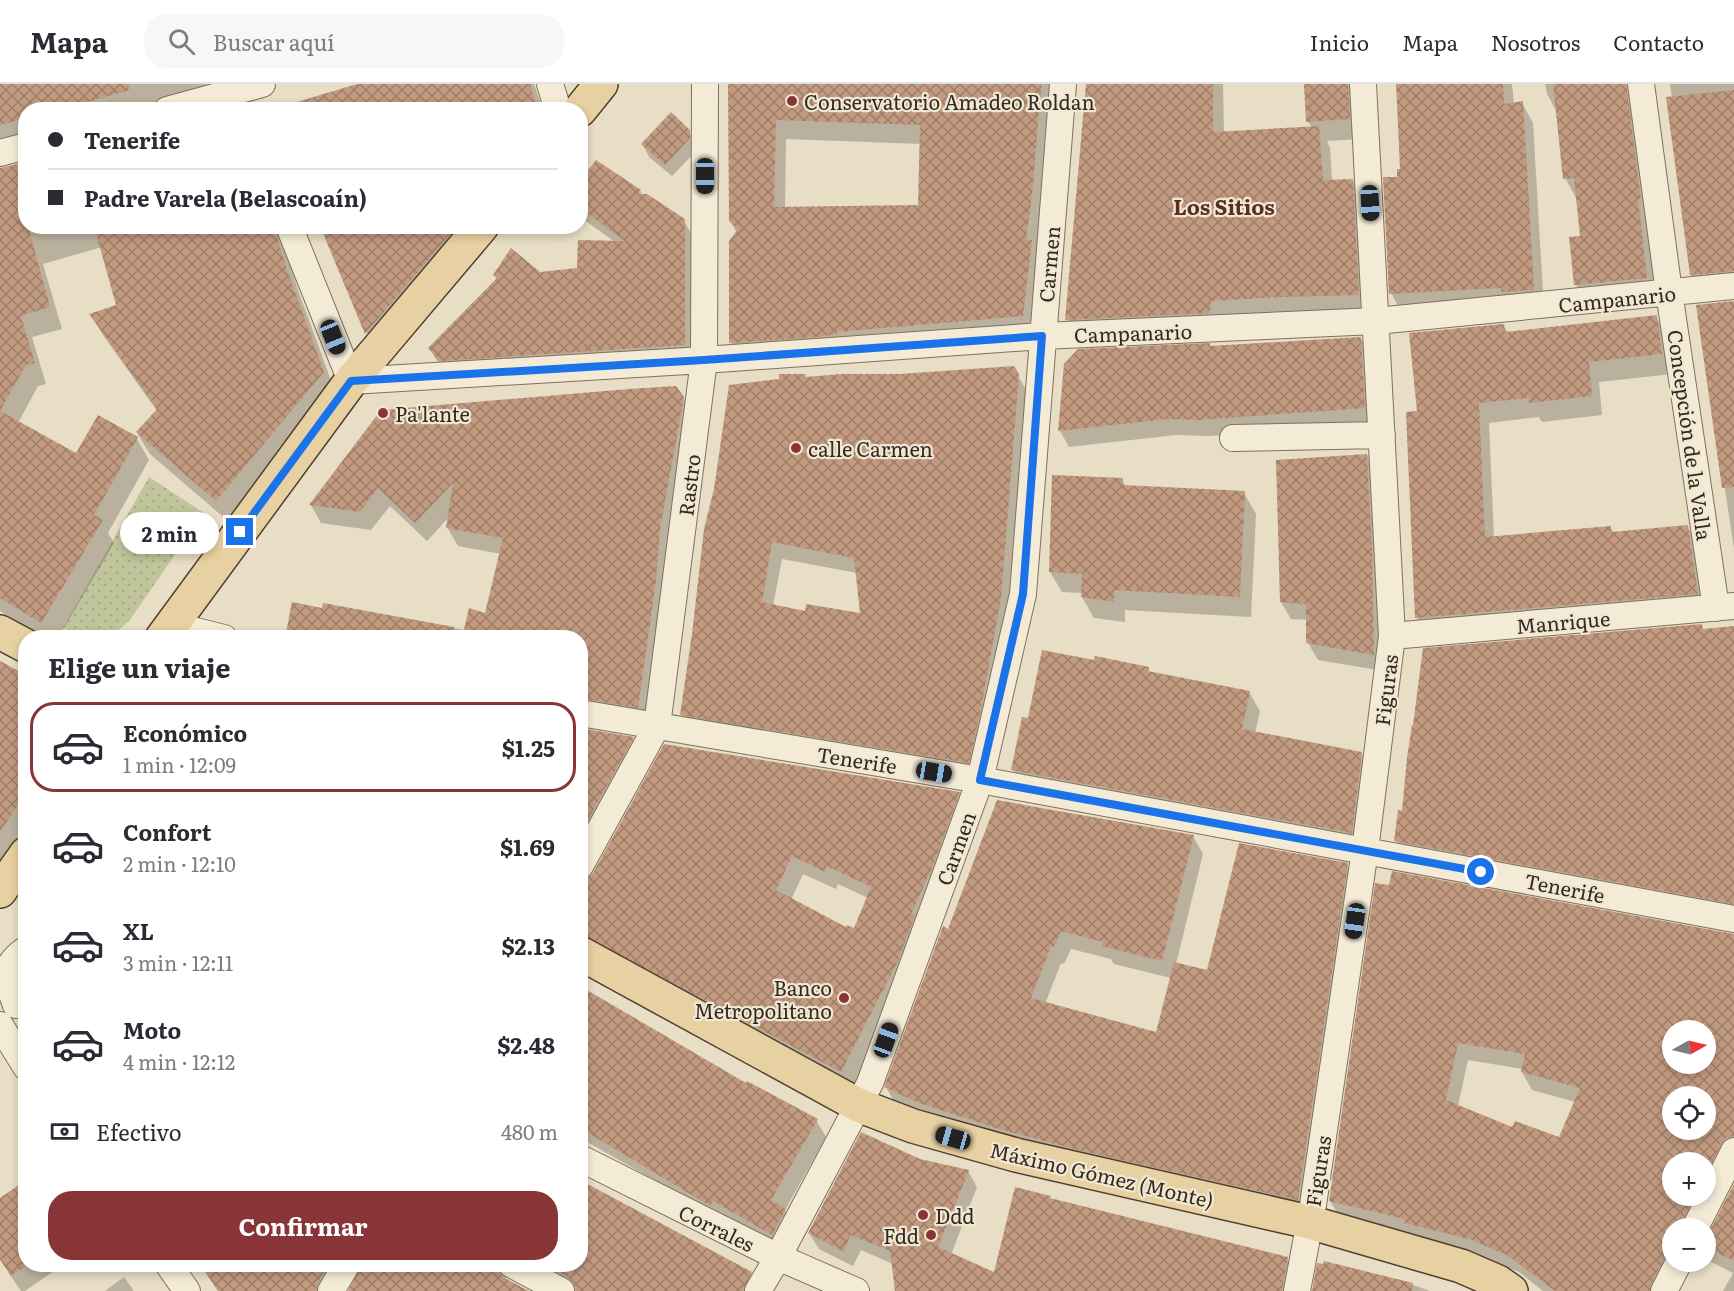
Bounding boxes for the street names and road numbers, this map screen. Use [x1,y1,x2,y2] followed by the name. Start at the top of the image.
[1030,225,1066,303] street label: Carmen
[1557,277,1677,319] street label: Campanario
[1073,315,1193,349] street label: Campanario
[1661,328,1721,543] street label: Concepción de la Valla
[669,452,707,518] street label: Rastro
[1515,602,1611,640] street label: Manrique
[1366,653,1404,727] street label: Figuras
[815,738,899,780] street label: Tenerife
[928,807,982,889] street label: Carmen
[1522,865,1608,909] street label: Tenerife
[1297,1133,1337,1209] street label: Figuras
[987,1134,1217,1214] street label: Máximo Gómez (Monte)
[674,1196,760,1258] street label: Corrales

